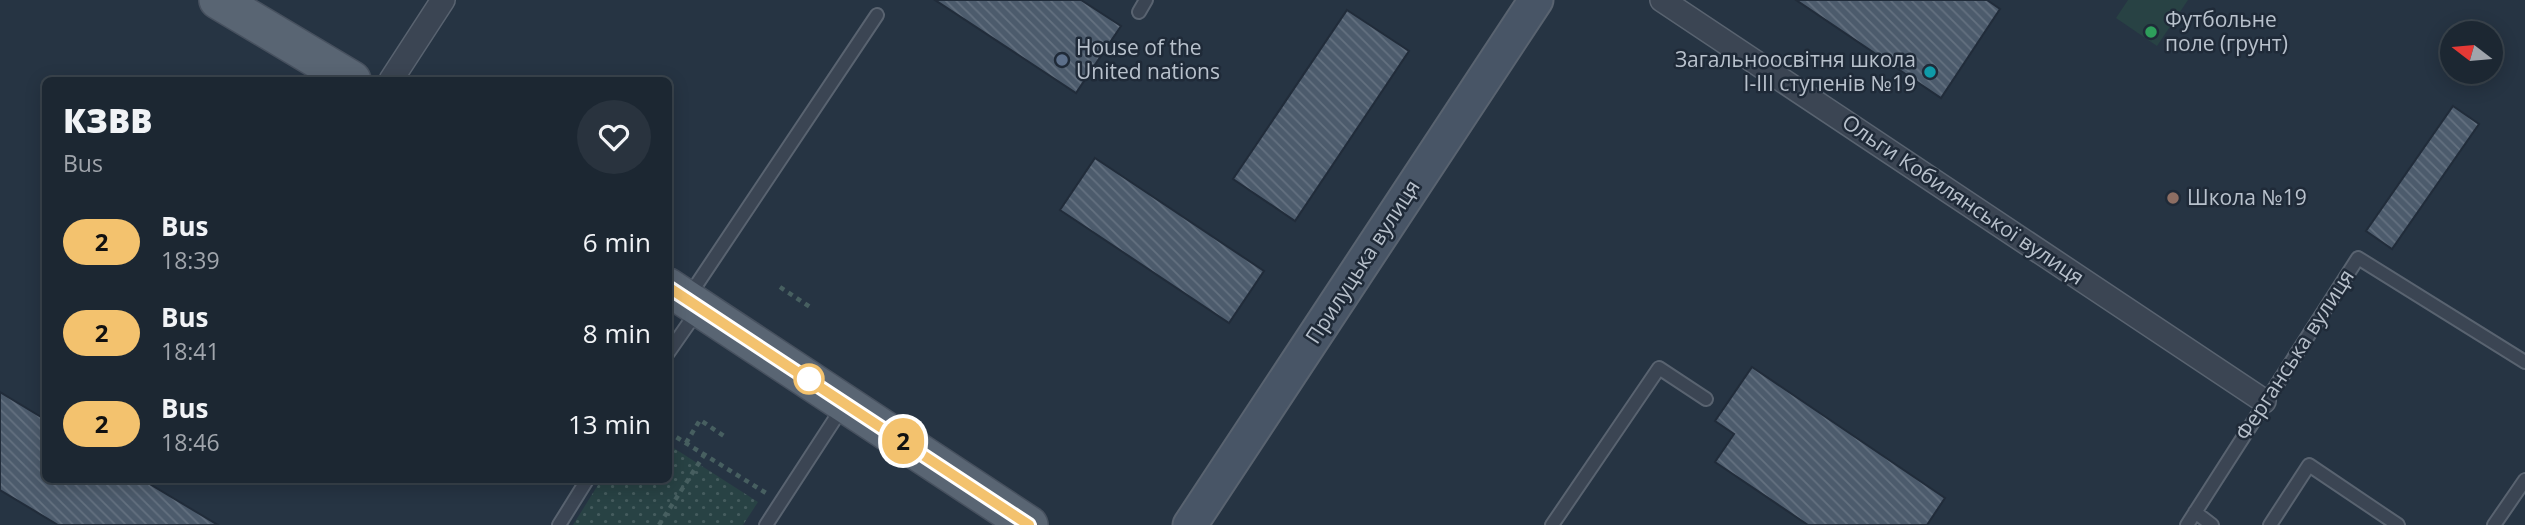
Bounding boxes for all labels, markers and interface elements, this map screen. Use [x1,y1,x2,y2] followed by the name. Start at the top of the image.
[2165,5,2288,57] place label: Футбольне поле (грунт)
[2440,21,2502,84] north arrow
[2440,21,2503,84] map controls
[2143,24,2159,40] marker: Футбольне поле (грунт)
[1076,33,1220,85] place label: House of the United nations
[1675,45,1916,97] place label: Загальноосвітня школа І-ІІІ ступенів №19
[1054,52,1070,68] marker: House of the United nations
[1922,64,1938,80] marker: Загальноосвітня школа І-ІІІ ступенів №19
[63,98,152,143] text: КЗВВ
[577,100,651,174] button: heart
[1837,108,2090,291] street label: Ольги Кобилянської вулиця
[63,147,103,179] text: Bus
[1299,174,1426,349] street label: Прилуцька вулиця
[2187,183,2307,211] place label: Школа №19
[2165,190,2181,206] marker: Школа №19
[161,208,208,244] text: Bus
[583,224,651,260] text: 6 min
[95,225,108,258] text: 2
[161,244,220,276] text: 18:39
[2228,264,2360,445] street label: Ферганська вулиця
[161,299,208,335] text: Bus
[583,315,651,351] text: 8 min
[95,316,108,349] text: 2
[161,335,220,367] text: 18:41
[794,364,824,394] unlabelled marker
[161,390,208,426] text: Bus
[568,406,651,442] text: 13 min
[95,407,108,440] text: 2
[880,418,926,464] line badge: 2
[896,424,910,457] text: 2
[161,426,220,458] text: 18:46

